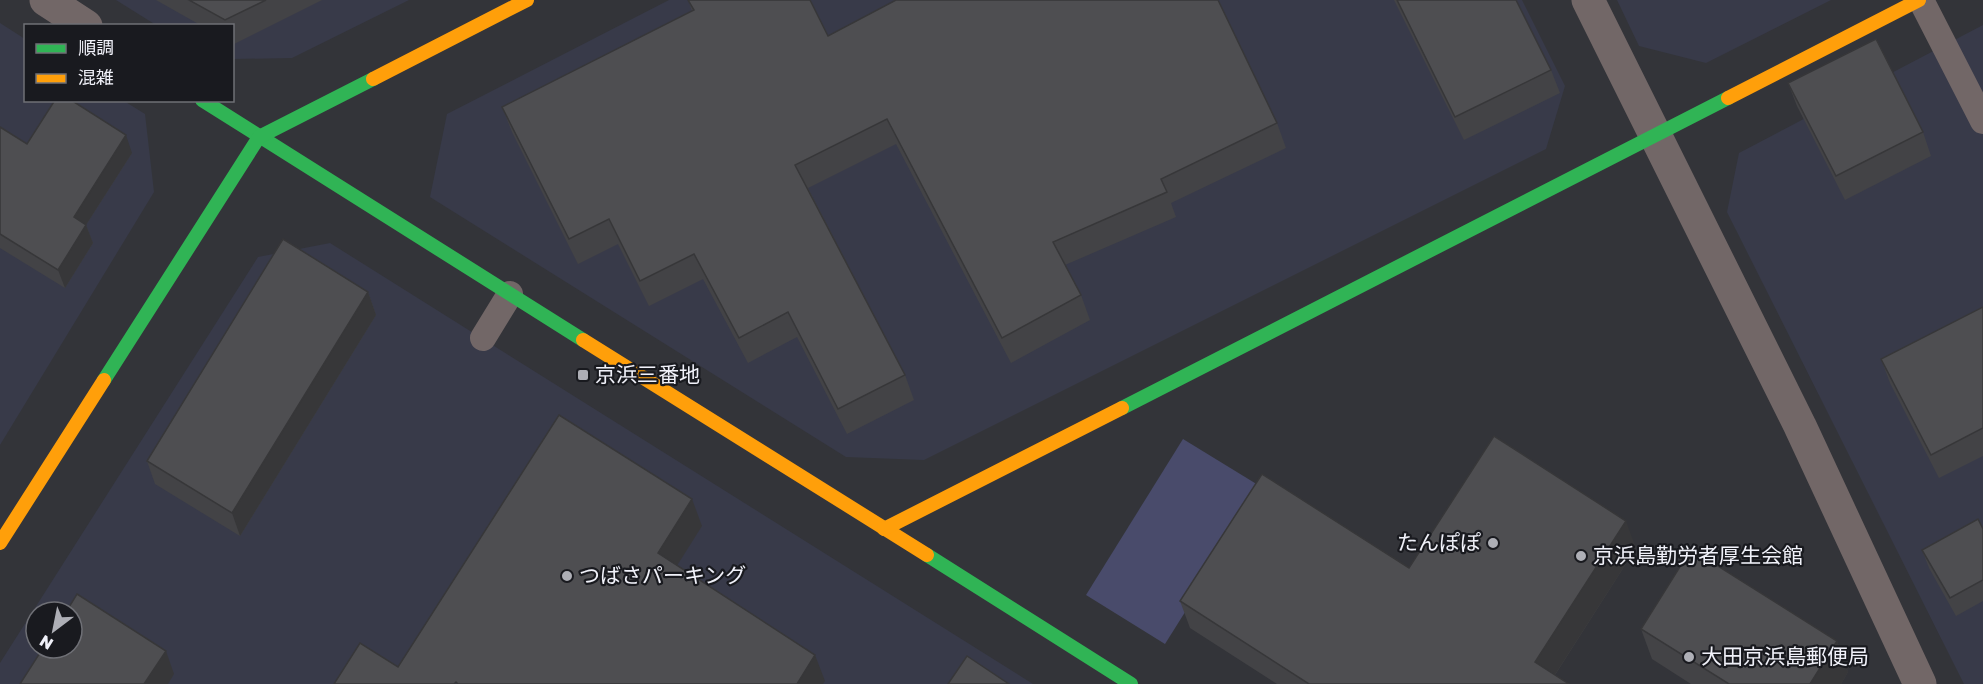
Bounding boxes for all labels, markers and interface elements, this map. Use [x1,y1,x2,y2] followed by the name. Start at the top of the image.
[24,24,234,102] legend
[78,36,114,58] text: 順調
[78,66,114,88] text: 混雑
[595,361,700,387] place label: 京浜三番地
[576,368,590,382] marker: 京浜三番地
[1397,529,1481,555] place label: たんぽぽ
[1486,536,1500,550] marker: たんぽぽ
[1593,542,1803,568] place label: 京浜島勤労者厚生会館
[1574,549,1588,563] marker: 京浜島勤労者厚生会館
[579,562,746,588] place label: つばさパーキング
[560,569,574,583] marker: つばさパーキング
[24,600,84,660] north arrow
[36,631,57,654] text: N
[1701,643,1869,669] place label: 大田京浜島郵便局
[1682,650,1696,664] marker: 大田京浜島郵便局

